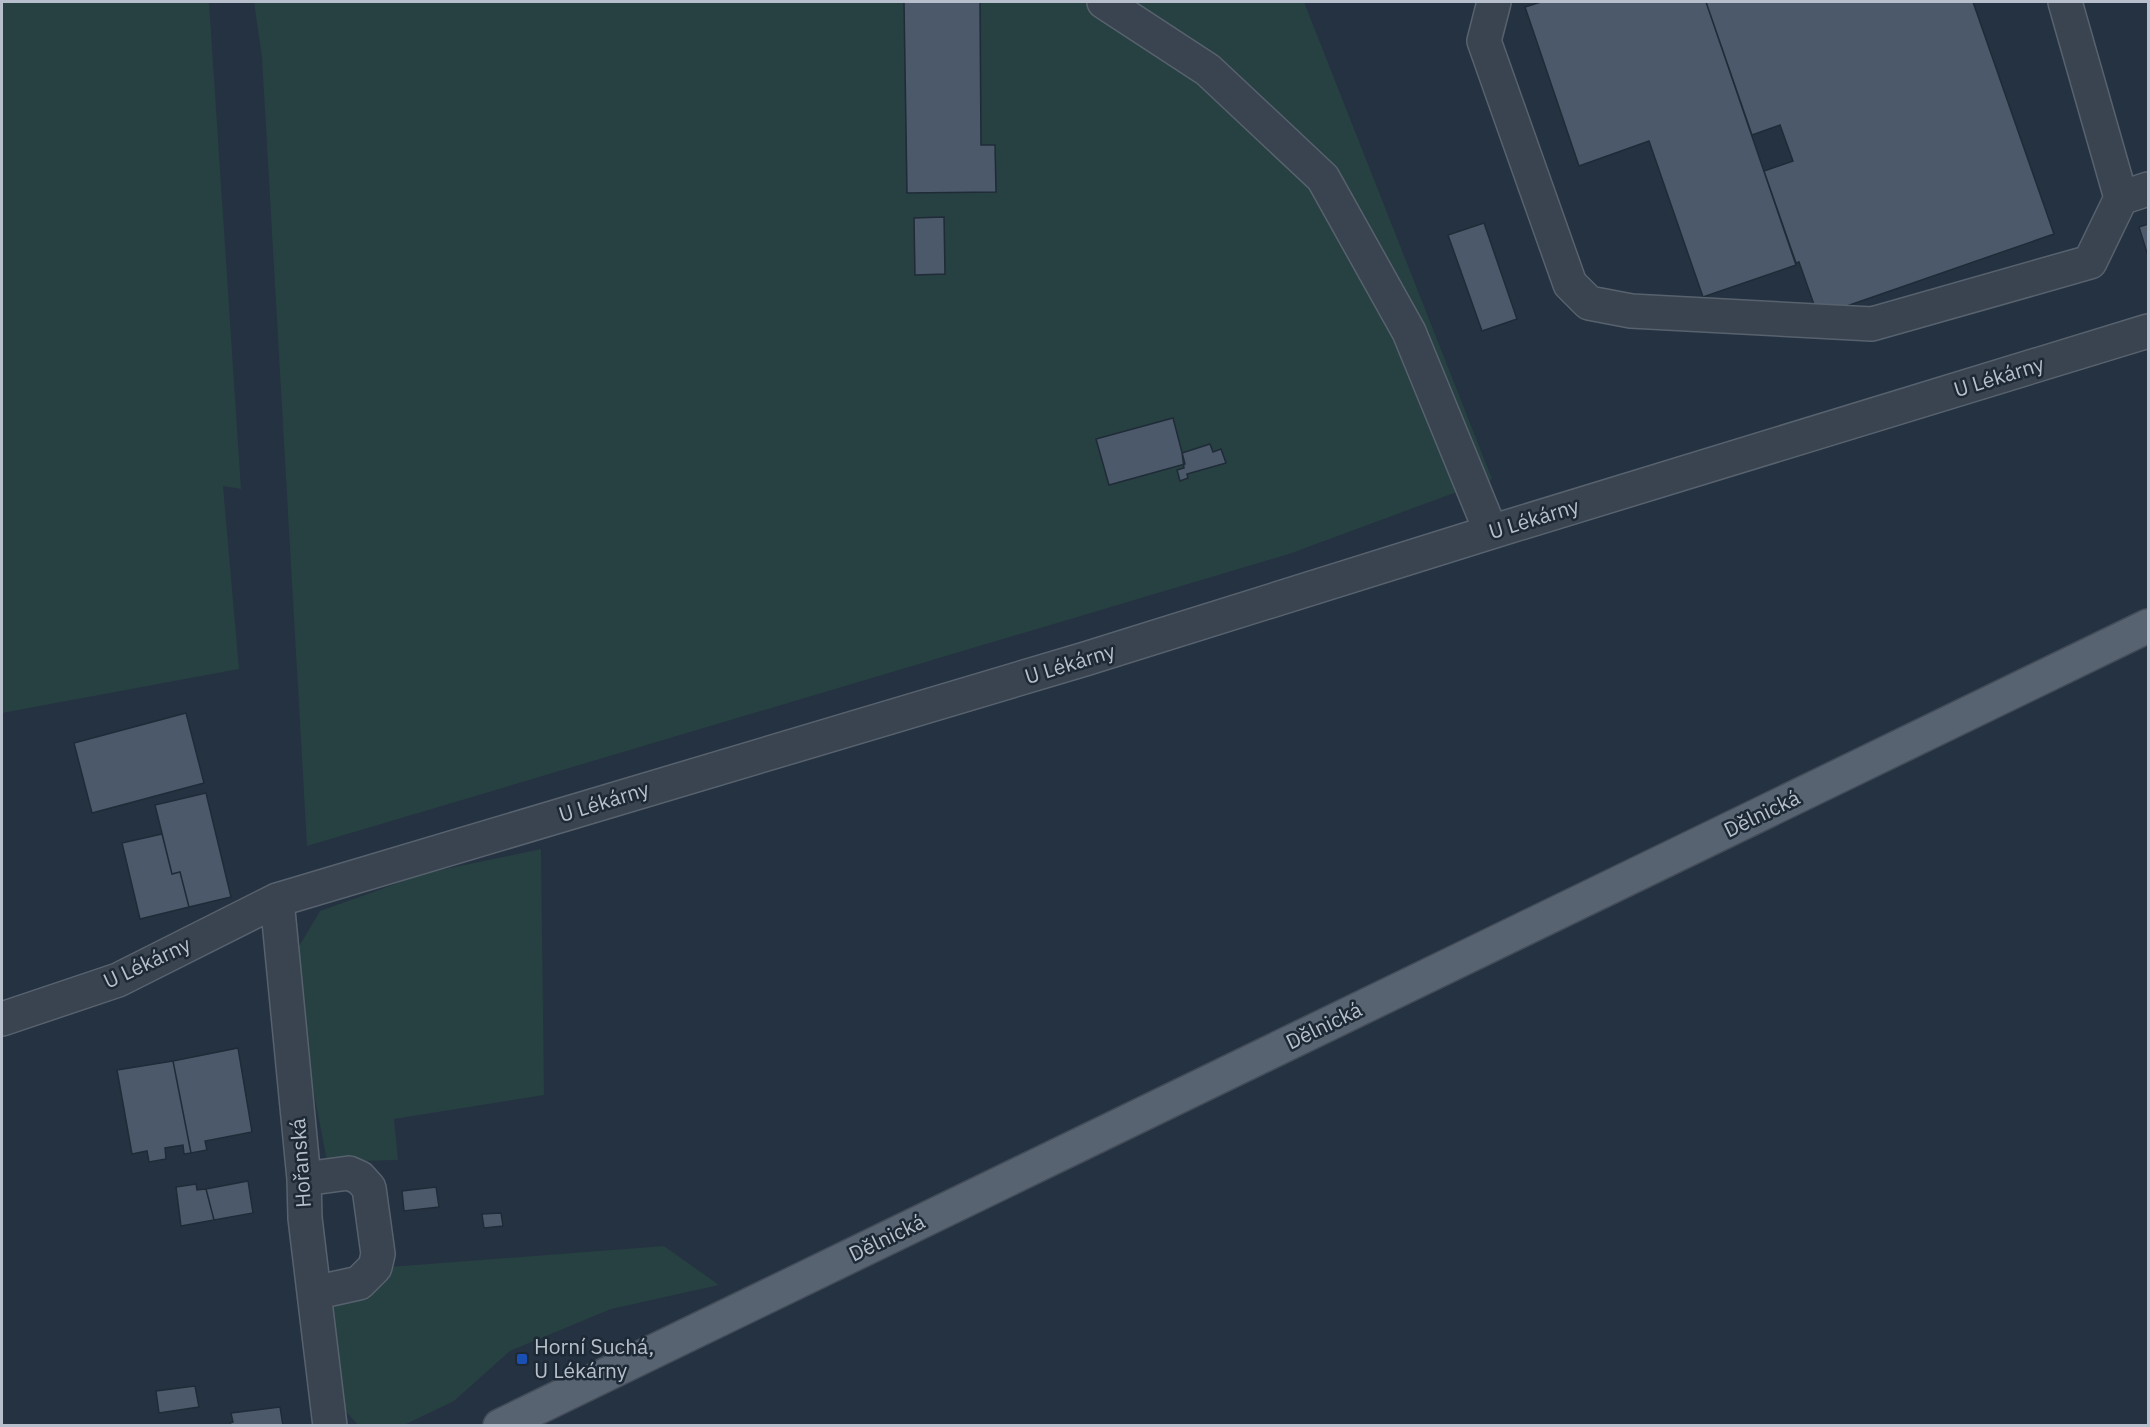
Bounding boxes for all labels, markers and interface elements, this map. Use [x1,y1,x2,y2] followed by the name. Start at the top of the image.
[1950,349,2048,403] street label: U Lékárny
[1485,491,1583,545] street label: U Lékárny
[1021,636,1119,690] street label: U Lékárny
[555,774,653,828] street label: U Lékárny
[1719,783,1804,843] street label: Dělnická
[98,930,195,994] street label: U Lékárny
[1281,995,1366,1055] street label: Dělnická
[283,1117,317,1209] street label: Hořanská
[844,1207,929,1267] street label: Dělnická
[534,1332,654,1384] place label: Horní Suchá, U Lékárny
[515,1352,529,1366] marker: Horní Suchá, U Lékárny

